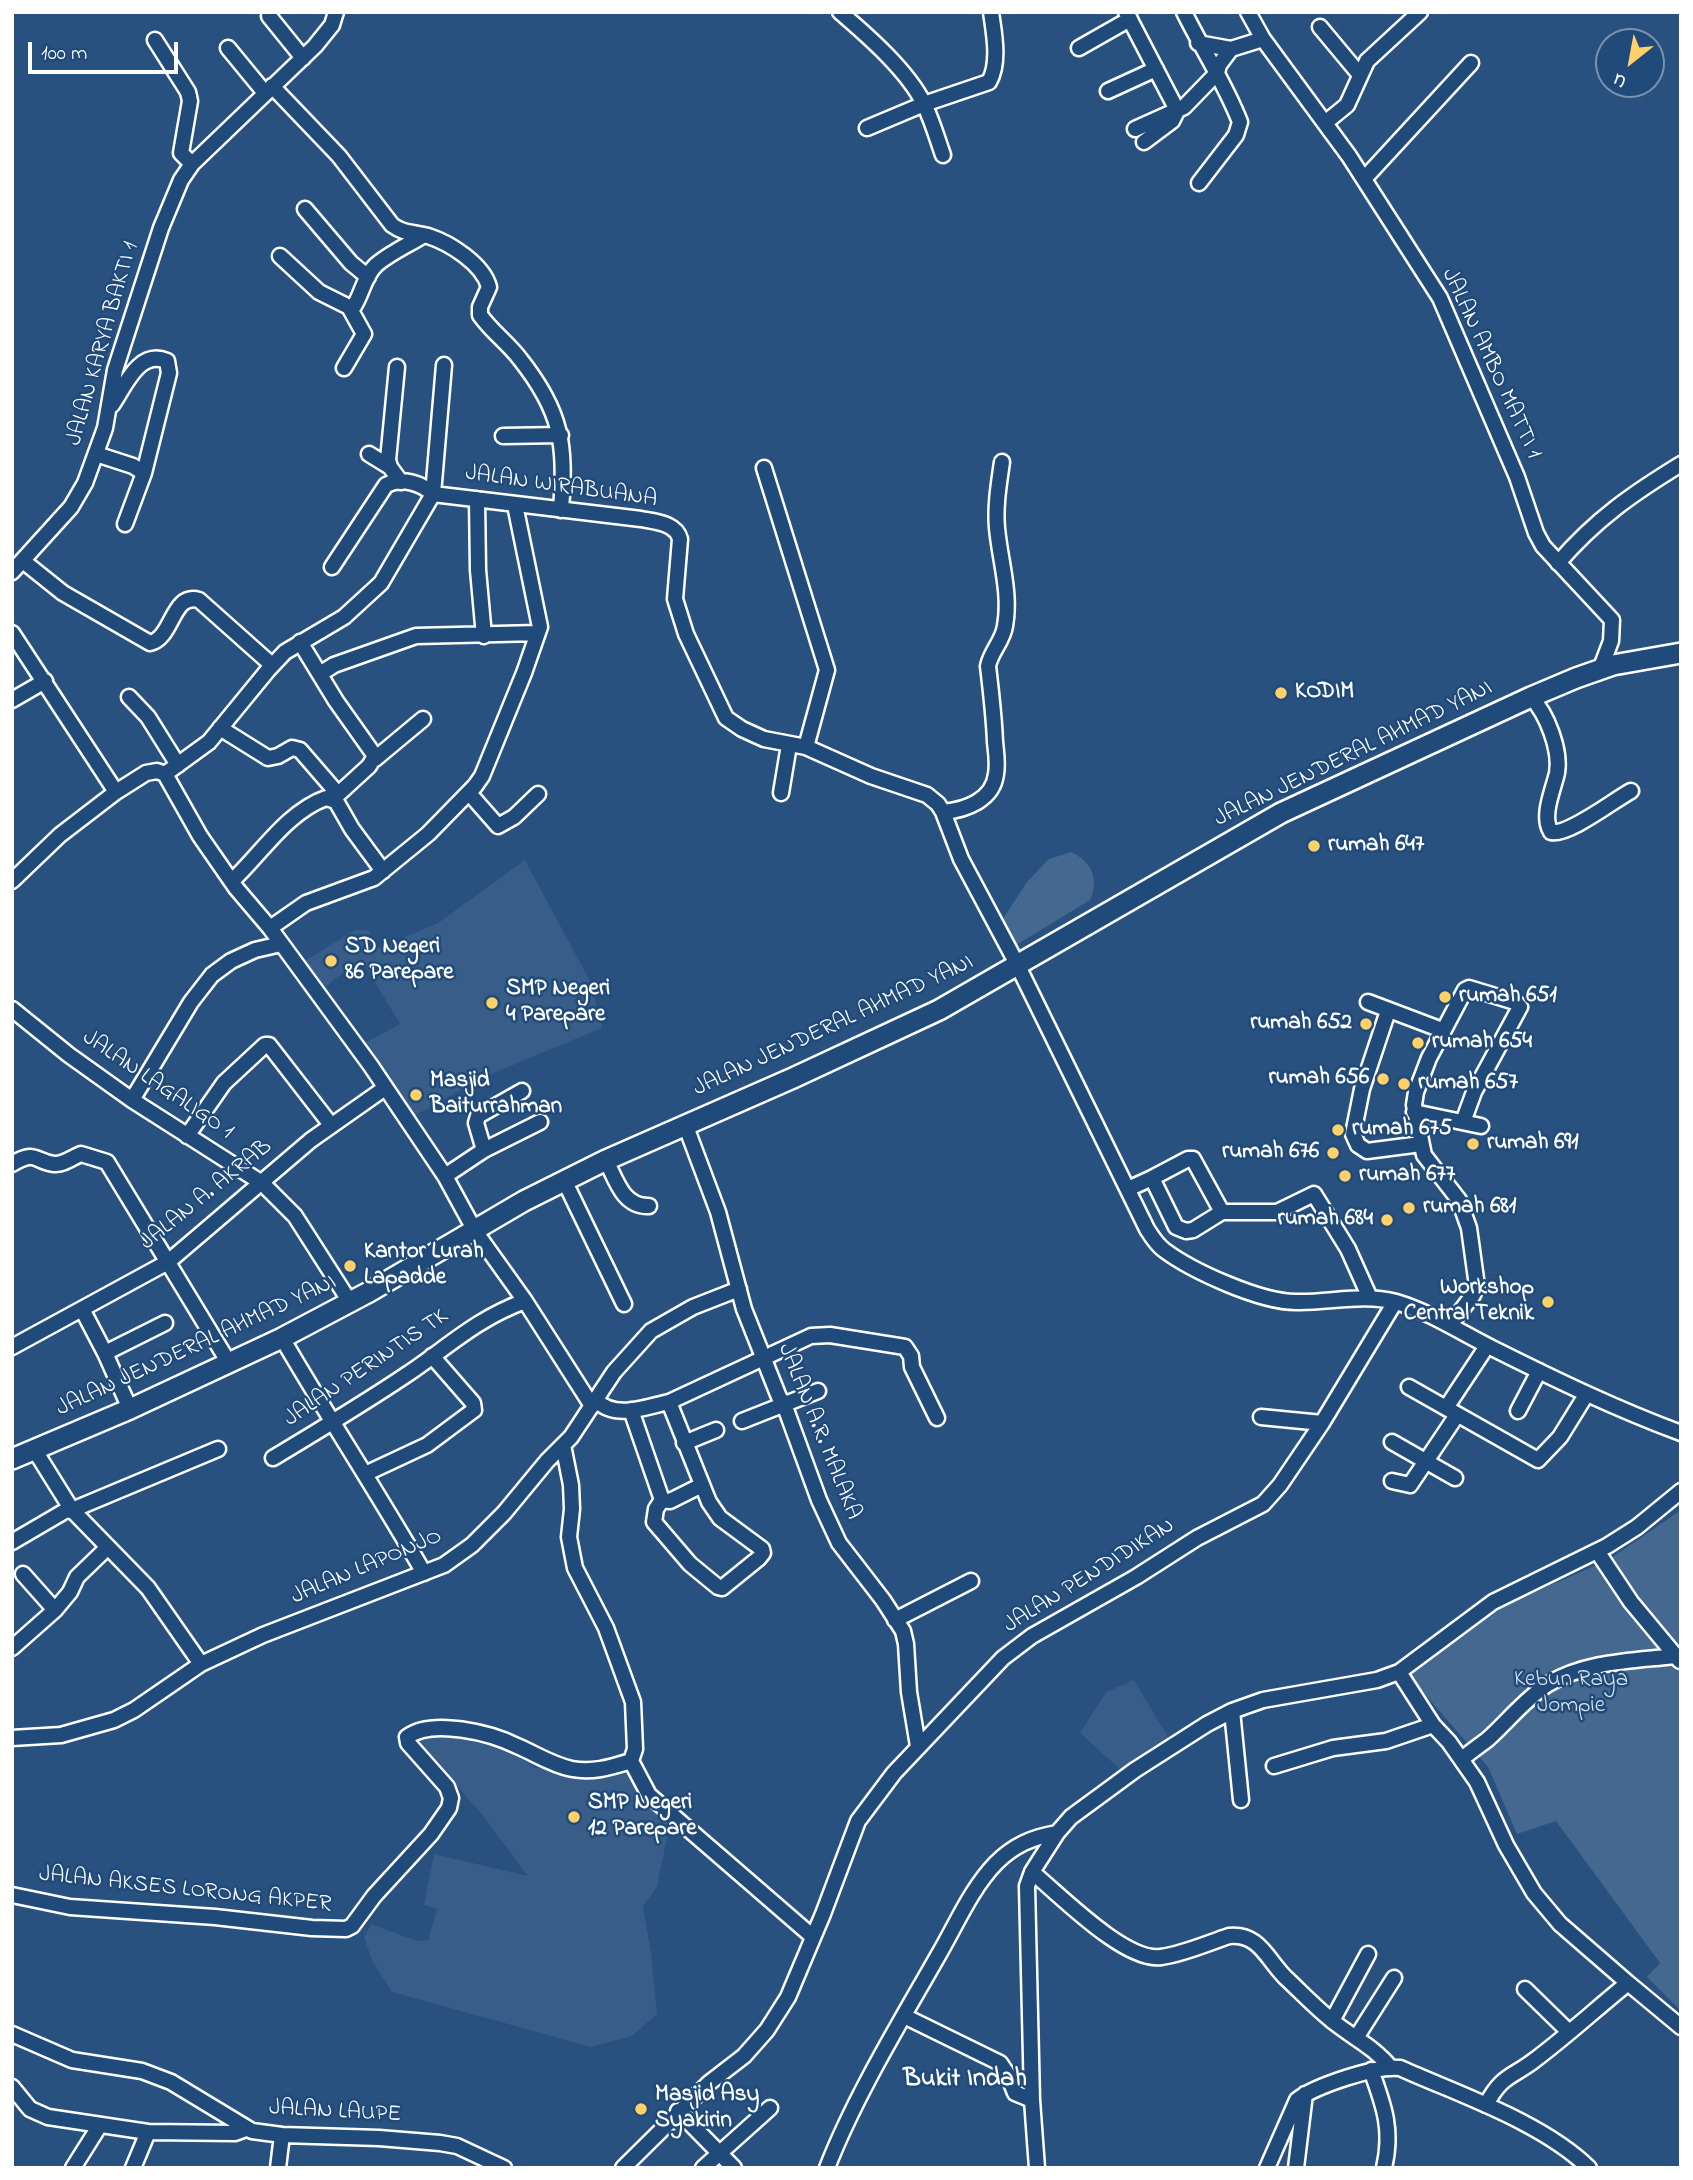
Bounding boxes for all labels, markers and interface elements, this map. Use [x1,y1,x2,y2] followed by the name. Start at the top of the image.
[32,28,182,72] scale bar
[1595,28,1665,98] north arrow
[41,39,87,69] text: 100 m
[1608,65,1632,94] text: U
[62,239,146,449] street label: JALAN KARYA BAKTI 1
[1434,264,1546,464] street label: JALAN AMBO MATTI 1
[463,461,659,515] street label: JALAN WIRABUANA
[1210,676,1498,834] street label: JALAN JENDERAL AHMAD YANI
[1295,679,1354,707] place label: KODIM
[1273,685,1289,701] marker: KODIM
[1328,832,1424,860] place label: rumah 647
[1306,838,1322,854] marker: rumah 647
[345,934,454,988] place label: SD Negeri 86 Parepare
[690,950,978,1104] street label: JALAN JENDERAL AHMAD YANI
[323,953,339,969] marker: SD Negeri 86 Parepare
[506,976,610,1030] place label: SMP Negeri 4 Parepare
[1459,983,1557,1011] place label: rumah 651
[1437,989,1453,1005] marker: rumah 651
[484,995,500,1011] marker: SMP Negeri 4 Parepare
[1250,1010,1352,1038] place label: rumah 652
[1358,1016,1374,1032] marker: rumah 652
[76,1025,238,1147] street label: JALAN LAGALIGO 1
[1432,1029,1532,1057] place label: rumah 654
[1410,1035,1426,1051] marker: rumah 654
[1268,1065,1369,1093] place label: rumah 656
[430,1068,562,1122] place label: Masjid Baiturrahman
[1418,1070,1518,1098] place label: rumah 657
[1375,1071,1391,1087] marker: rumah 656
[1396,1076,1412,1092] marker: rumah 657
[408,1087,424,1103] marker: Masjid Baiturrahman
[1352,1116,1452,1144] place label: rumah 675
[1330,1122,1346,1138] marker: rumah 675
[1487,1130,1579,1158] place label: rumah 691
[136,1134,278,1258] street label: JALAN A. AKRAB
[1465,1136,1481,1152] marker: rumah 691
[1222,1139,1319,1167] place label: rumah 676
[1325,1145,1341,1161] marker: rumah 676
[1359,1162,1455,1190] place label: rumah 677
[1337,1168,1353,1184] marker: rumah 677
[1423,1194,1516,1222] place label: rumah 681
[1401,1200,1417,1216] marker: rumah 681
[1278,1206,1373,1234] place label: rumah 684
[1379,1212,1395,1228] marker: rumah 684
[364,1239,484,1293] place label: Kantor Lurah Lapadde
[342,1258,358,1274] marker: Kantor Lurah Lapadde
[53,1270,341,1424] street label: JALAN JENDERAL AHMAD YANI
[1404,1275,1534,1329] place label: Workshop Central Teknik
[1540,1294,1556,1310] marker: Workshop Central Teknik
[280,1304,454,1434] street label: JALAN PERINTIS TK
[770,1340,866,1524] street label: JALAN A.R. MALAKA
[1000,1513,1180,1641] street label: JALAN PENDIDIKAN
[288,1524,446,1612] street label: JALAN LAPONJO
[1514,1667,1628,1721] park label: Kebun Raya Jompie
[588,1790,697,1844] place label: SMP Negeri 12 Parepare
[566,1809,582,1825] marker: SMP Negeri 12 Parepare
[37,1862,333,1920] street label: JALAN AKSES LORONG AKPER
[903,2065,1027,2097] district label: Bukit Indah
[655,2082,759,2136] place label: Masjid Asy Syakirin
[268,2096,402,2130] street label: JALAN LAUPE
[633,2101,649,2117] marker: Masjid Asy Syakirin

